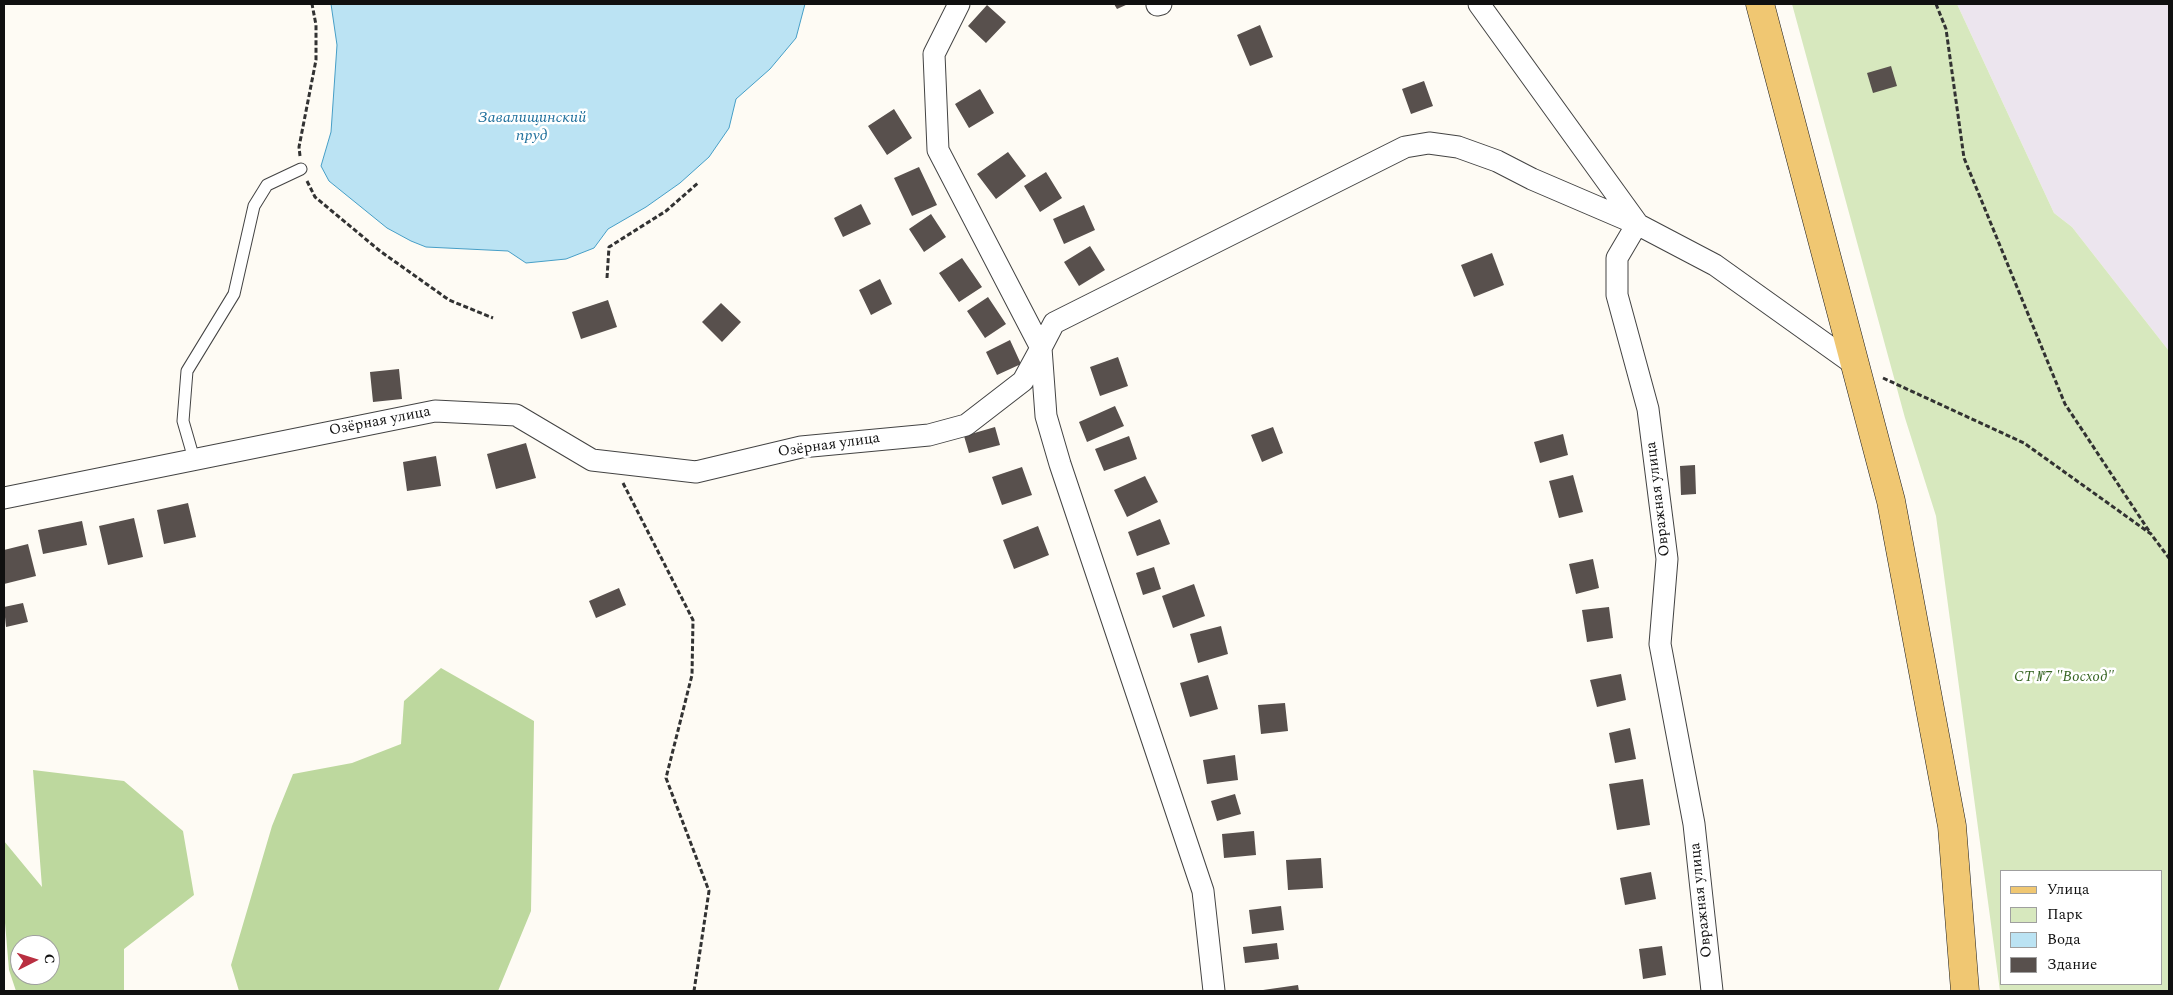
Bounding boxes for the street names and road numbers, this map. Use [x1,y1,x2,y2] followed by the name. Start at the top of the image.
[328,403,432,441] street label: Озёрная улица
[777,430,881,462] street label: Озёрная улица
[1643,441,1675,557] street label: Овражная улица
[1687,842,1717,958] street label: Овражная улица

